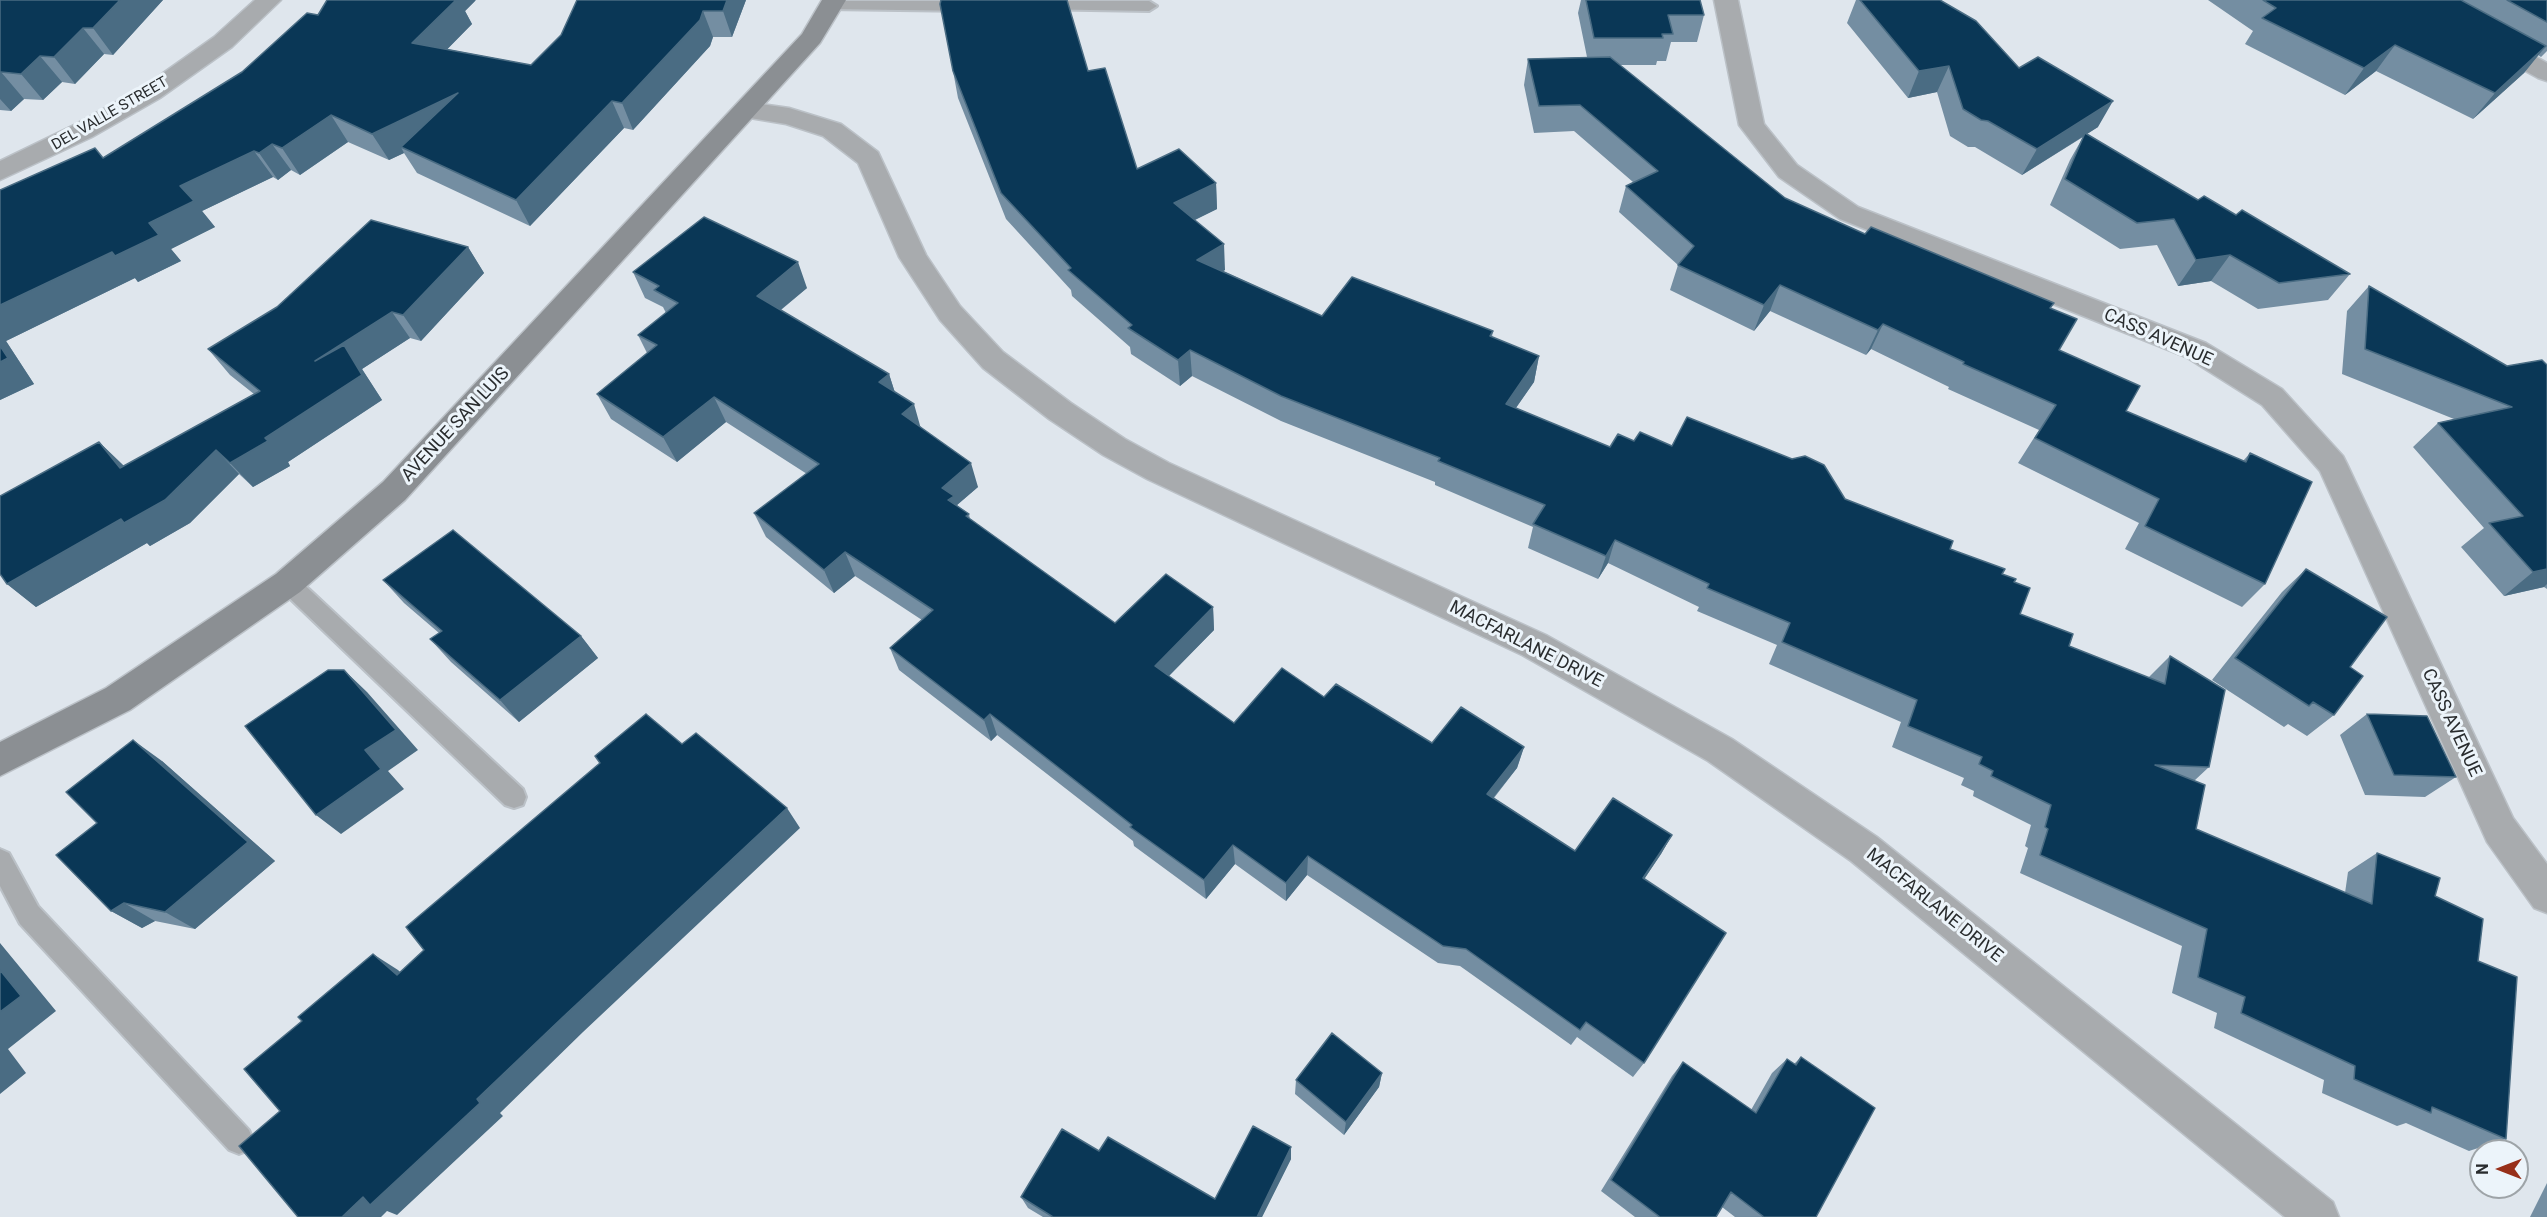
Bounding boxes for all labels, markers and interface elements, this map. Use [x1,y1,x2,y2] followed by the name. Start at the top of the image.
[49,74,171,154] street label: DEL VALLE STREET
[2100,304,2216,372] street label: CASS AVENUE
[398,363,514,487] street label: AVENUE SAN LUIS
[1446,597,1606,693] street label: MACFARLANE DRIVE
[2417,666,2485,780] street label: CASS AVENUE
[1861,844,2007,968] street label: MACFARLANE DRIVE
[2469,1139,2529,1199] north arrow
[2473,1163,2492,1175] text: N

